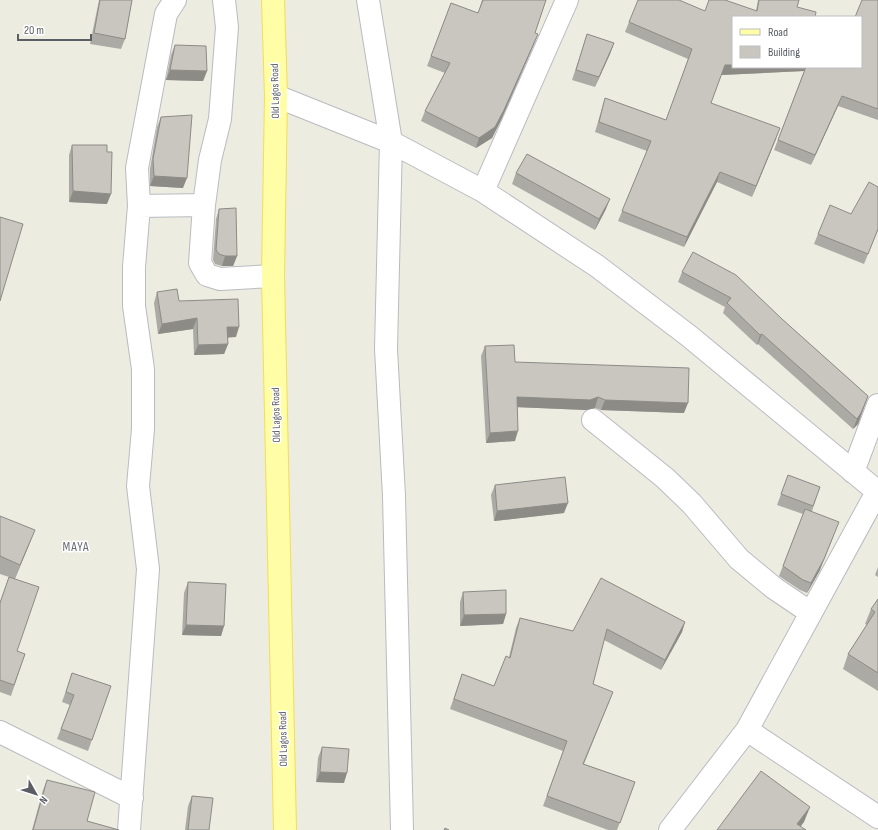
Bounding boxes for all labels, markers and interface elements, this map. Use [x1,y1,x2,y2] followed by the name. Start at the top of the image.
[18,16,91,42] scale bar
[732,16,862,68] legend
[24,23,44,38] text: 20 m
[768,25,788,40] text: Road
[768,45,800,60] text: Building
[268,63,282,119] street label: Old Lagos Road
[269,387,283,443] street label: Old Lagos Road
[62,539,90,555] district label: MAYA
[276,711,290,767] street label: Old Lagos Road
[16,774,56,814] north arrow
[36,794,50,806] text: N

